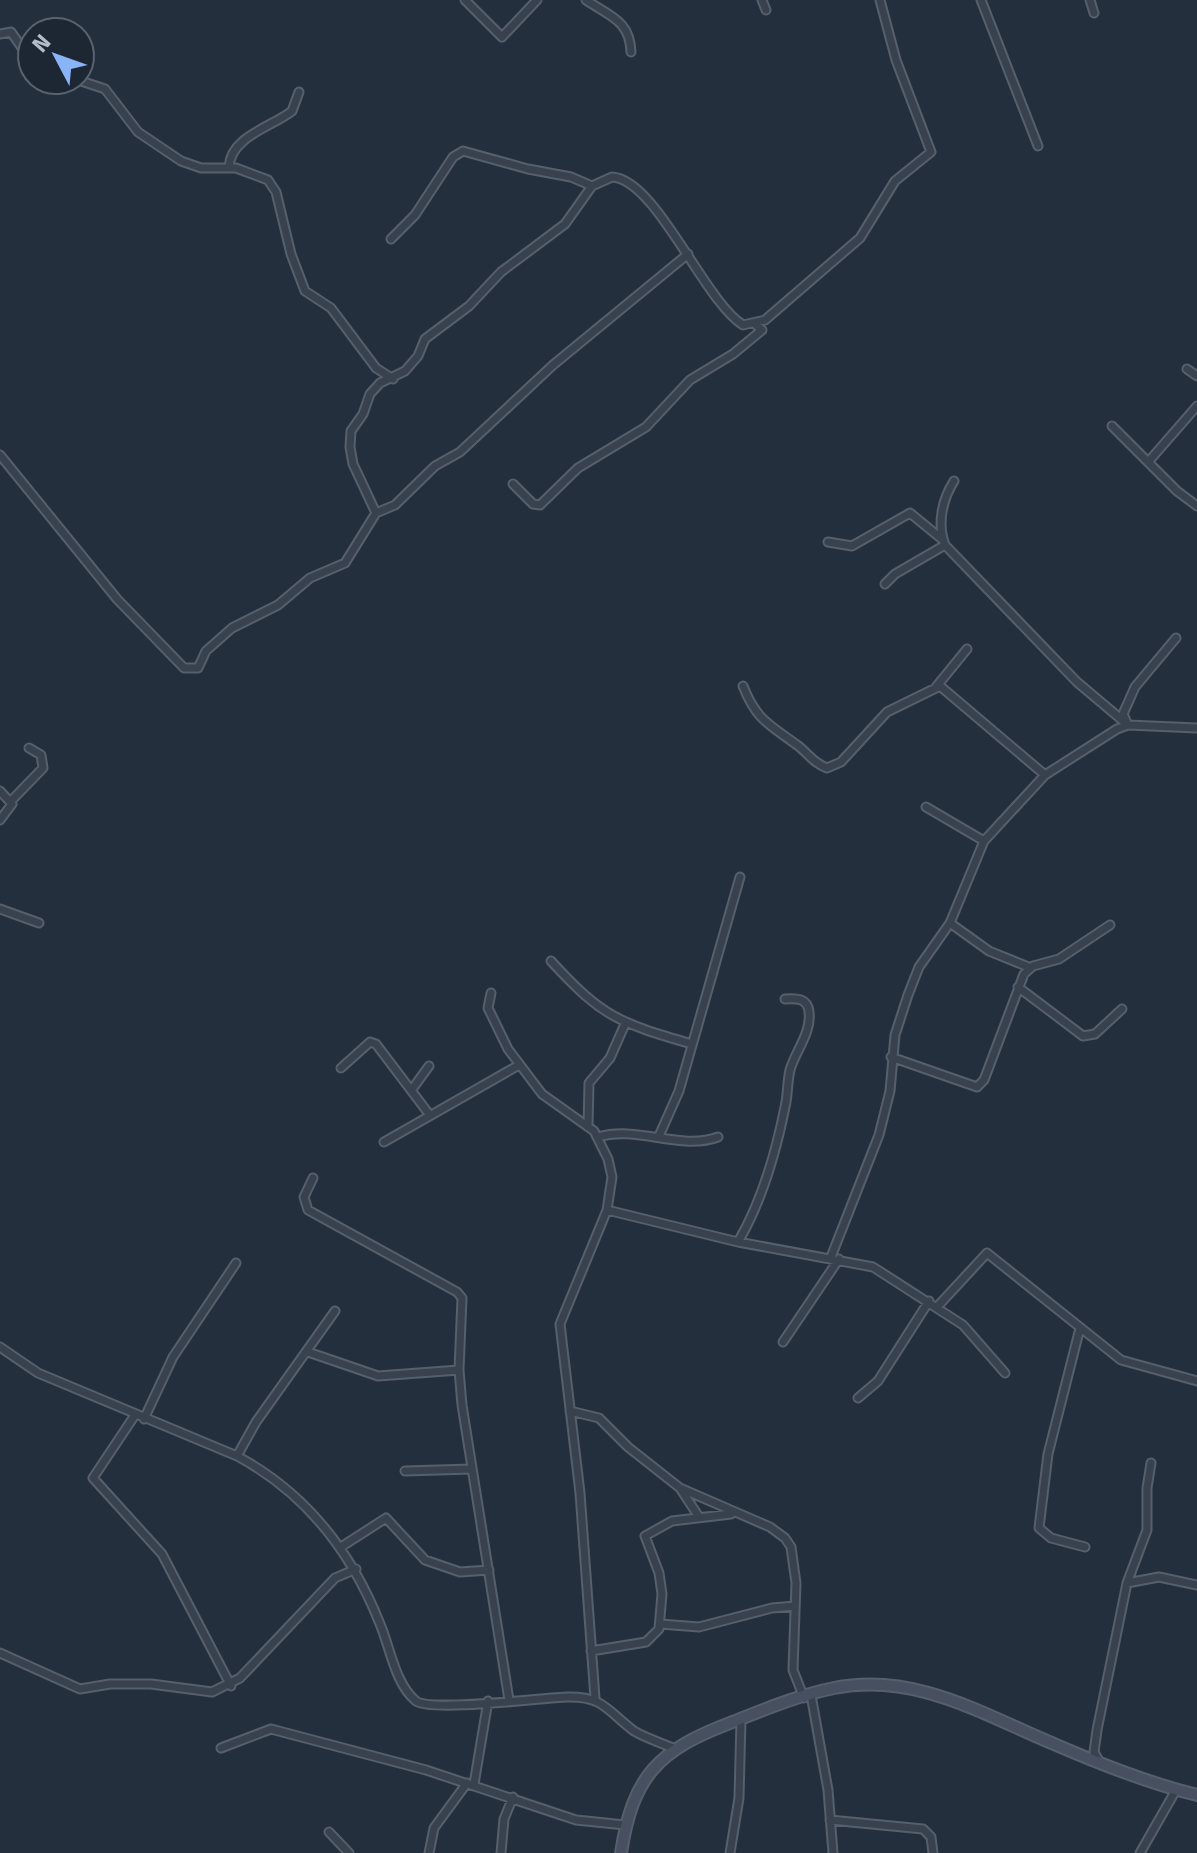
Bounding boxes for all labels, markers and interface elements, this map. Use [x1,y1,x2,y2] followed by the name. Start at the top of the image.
[16,16,96,96] north arrow
[26,29,56,58] text: N

